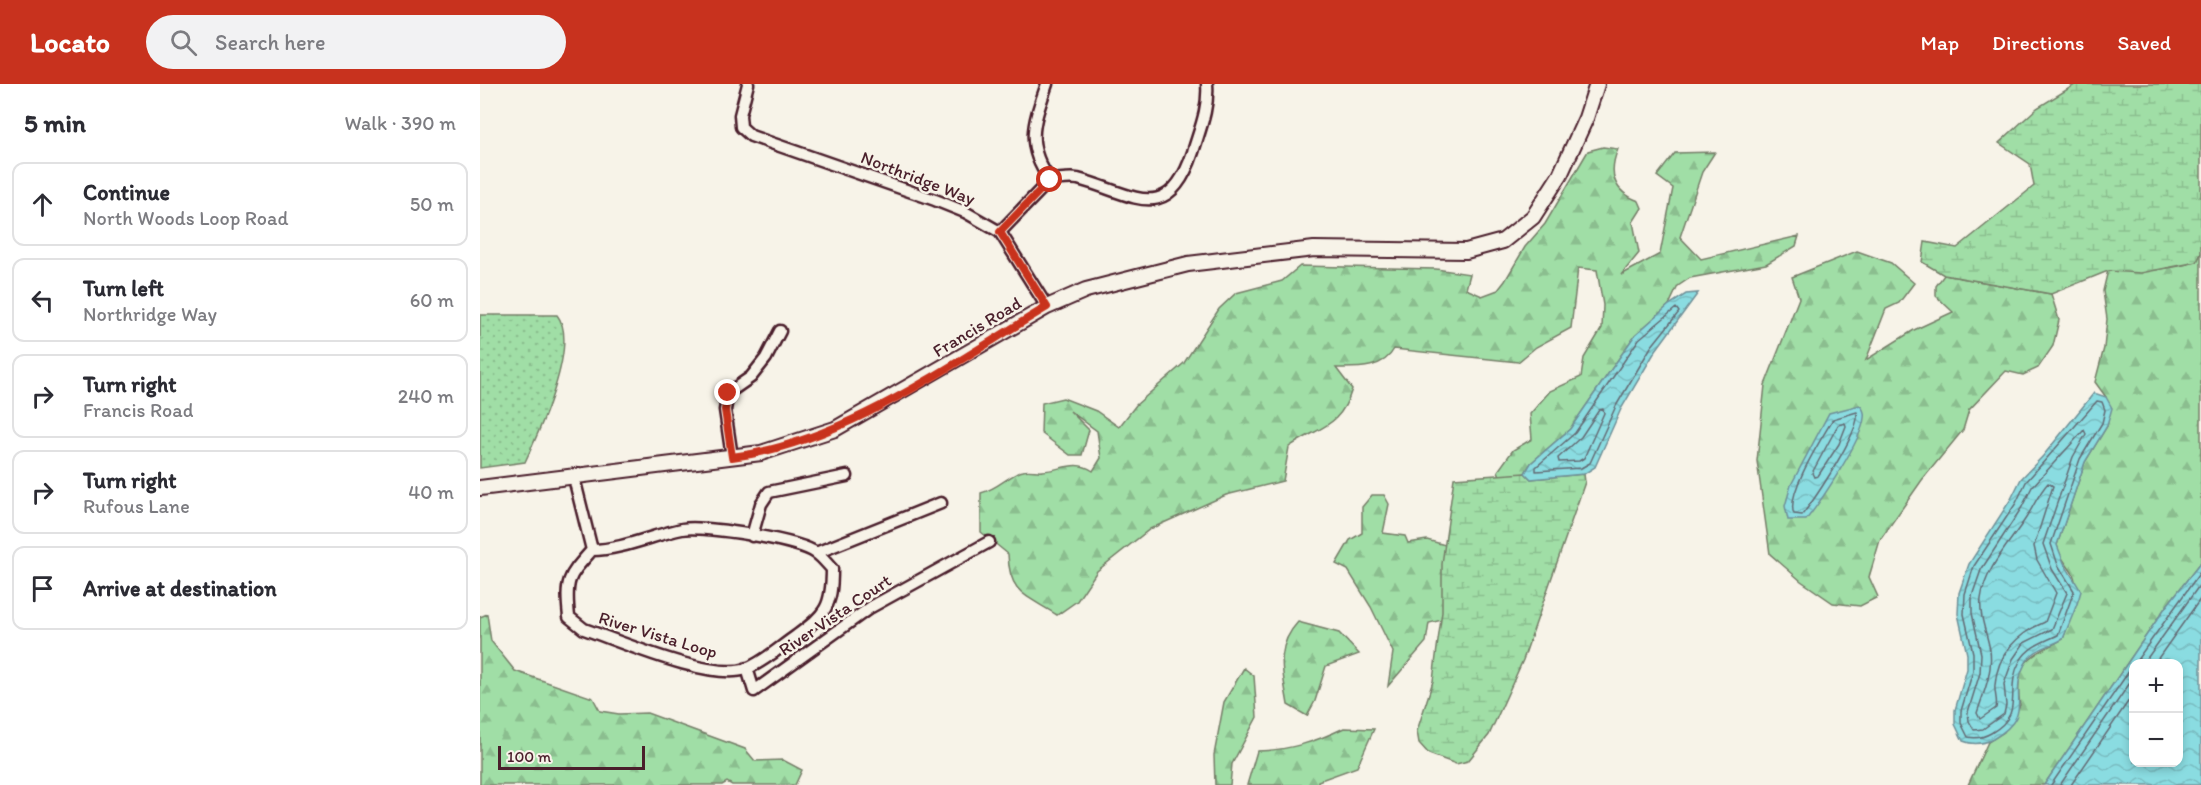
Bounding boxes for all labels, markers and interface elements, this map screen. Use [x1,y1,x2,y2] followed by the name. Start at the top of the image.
[146,15,566,69] search box
[30,25,110,59] text: Locato
[167,26,200,59] icon: search
[215,29,325,56] text: Search here
[1921,30,1959,55] text: Map
[1992,30,2084,55] text: Directions
[2117,30,2171,55] text: Saved
[24,107,86,139] text: 5 min
[345,111,456,135] text: Walk · 390 m
[858,146,979,210] street label: Northridge Way
[1036,166,1062,192] route start
[83,179,170,206] text: Continue
[26,188,59,221] icon: ahead
[410,192,454,216] text: 50 m
[83,206,288,230] text: North Woods Loop Road
[83,275,164,302] text: Turn left
[26,284,59,317] icon: left
[410,288,454,312] text: 60 m
[929,292,1026,362] street label: Francis Road
[83,302,217,326] text: Northridge Way
[83,371,177,398] text: Turn right
[714,379,740,405] route end
[26,380,59,413] icon: right
[398,384,454,408] text: 240 m
[83,398,193,422] text: Francis Road
[83,467,177,494] text: Turn right
[26,476,59,509] icon: right
[408,480,454,504] text: 40 m
[83,494,190,518] text: Rufous Lane
[775,569,896,661] street label: River Vista Court
[26,572,59,605] icon: arrive
[83,575,277,602] text: Arrive at destination
[596,607,720,664] street label: River Vista Loop
[2129,659,2183,767] map controls
[2129,659,2183,713] button: +
[2129,713,2183,767] button: −
[498,743,645,770] scale bar
[507,747,551,766] text: 100 m

